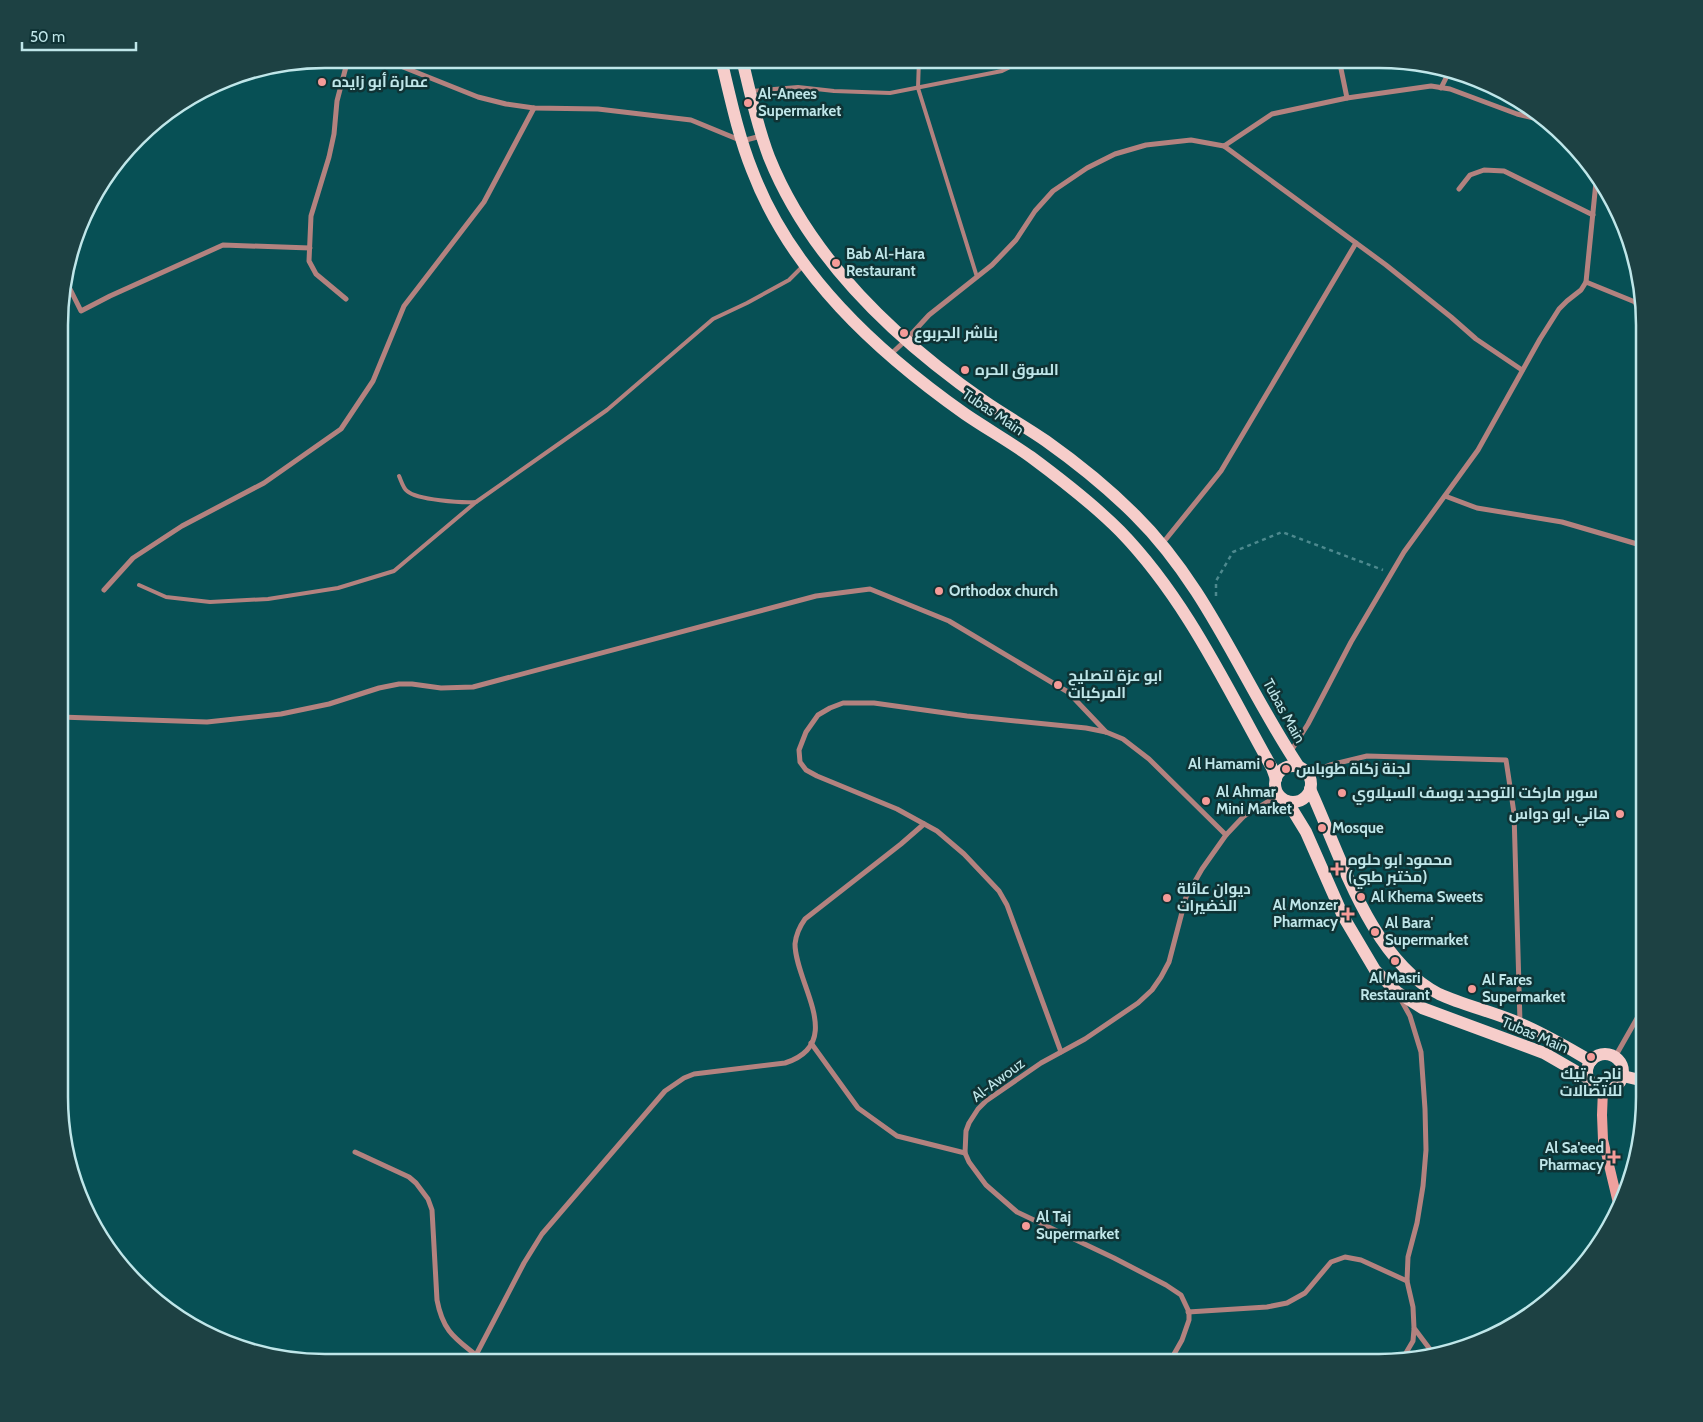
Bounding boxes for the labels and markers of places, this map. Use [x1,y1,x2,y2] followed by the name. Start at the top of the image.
[332,72,429,91] place label: عمارة أبو زايده
[316,76,328,88] marker: عمارة أبو زايده
[758,85,841,120] place label: Al-Anees Supermarket
[742,97,754,109] marker: Al-Anees Supermarket
[846,245,925,280] place label: Bab Al-Hara Restaurant
[830,257,842,269] marker: Bab Al-Hara Restaurant
[914,324,998,343] place label: بناشر الجربوع
[898,327,910,339] marker: بناشر الجربوع
[975,361,1059,379] place label: السوق الحره
[959,364,971,376] marker: السوق الحره
[949,582,1058,600] place label: Orthodox church
[933,585,945,597] marker: Orthodox church
[1068,667,1163,702] place label: ابو عزة لتصليح المركبات
[1052,679,1064,691] marker: ابو عزة لتصليح المركبات
[1188,755,1260,773] place label: Al Hamami
[1264,758,1276,770] marker: Al Hamami
[1296,760,1411,778] place label: لجنة زكاة طوباس
[1280,763,1292,775] marker: لجنة زكاة طوباس
[1216,783,1292,818] place label: Al Ahmar Mini Market
[1352,784,1598,805] place label: سوبر ماركت التوحيد يوسف السيلاوي
[1336,787,1348,799] marker: سوبر ماركت التوحيد يوسف السيلاوي
[1200,795,1212,807] marker: Al Ahmar Mini Market
[1509,805,1610,826] place label: هاني ابو دواس
[1614,808,1626,820] marker: هاني ابو دواس
[1332,819,1384,837] place label: Mosque
[1316,822,1328,834] marker: Mosque
[1348,851,1453,889] place label: محمود ابو حلوه (مختبر طبي)
[1330,862,1344,876] marker: محمود ابو حلوه (مختبر طبي)
[1177,880,1251,915] place label: ديوان عائلة الخضيرات
[1371,888,1483,906] place label: Al Khema Sweets
[1355,891,1367,903] marker: Al Khema Sweets
[1161,892,1173,904] marker: ديوان عائلة الخضيرات
[1273,896,1339,931] place label: Al Monzer Pharmacy
[1342,908,1354,920] marker: Al Monzer Pharmacy
[1385,914,1468,949] place label: Al Bara' Supermarket
[1369,926,1381,938] marker: Al Bara' Supermarket
[1389,955,1401,967] marker: Al Masri Restaurant
[1360,969,1430,1004] place label: Al Masri Restaurant
[1482,971,1565,1006] place label: Al Fares Supermarket
[1466,983,1478,995] marker: Al Fares Supermarket
[1585,1051,1597,1063] marker: ناجي تيك للاتصالات
[1560,1065,1622,1100] place label: ناجي تيك للاتصالات
[1539,1139,1605,1174] place label: Al Sa'eed Pharmacy
[1608,1151,1620,1163] marker: Al Sa'eed Pharmacy
[1036,1208,1119,1243] place label: Al Taj Supermarket
[1020,1220,1032,1232] marker: Al Taj Supermarket

